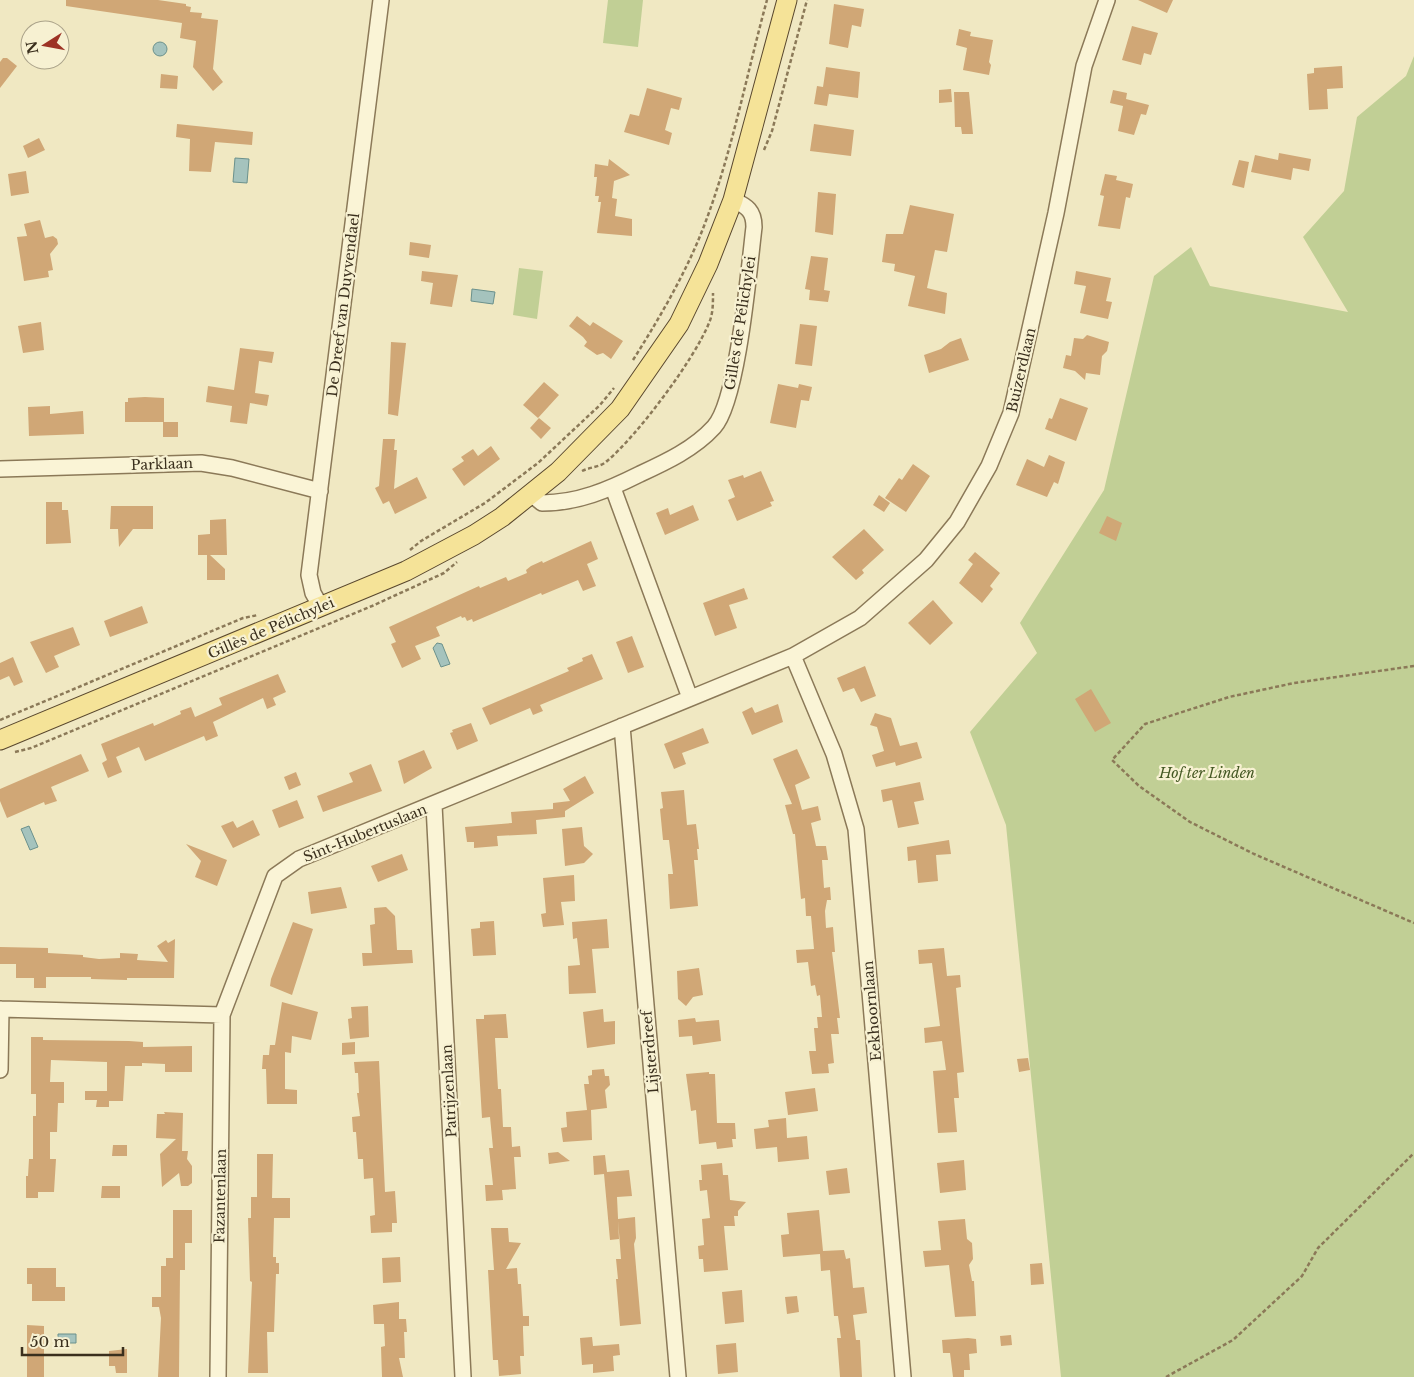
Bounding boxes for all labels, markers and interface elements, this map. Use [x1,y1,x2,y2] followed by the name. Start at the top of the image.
[20,20,70,70] north arrow
[22,39,42,56] text: N
[323,212,363,398] street label: De Dreef van Duyvendael
[721,254,760,391] street label: Gillès de Pélichylei
[1003,326,1040,414] street label: Buizerdlaan
[131,454,194,474] street label: Parklaan
[205,593,337,663] street label: Gillès de Pélichylei
[1158,764,1255,782] park label: Hof ter Linden
[301,800,430,866] street label: Sint-Hubertuslaan
[859,960,885,1062] street label: Eekhoornlaan
[637,1008,663,1094] street label: Lijsterdreef
[438,1044,460,1138] street label: Patrijzenlaan
[210,1148,230,1243] street label: Fazantenlaan
[22,1324,124,1356] scale bar
[30,1332,70,1351] text: 50 m

